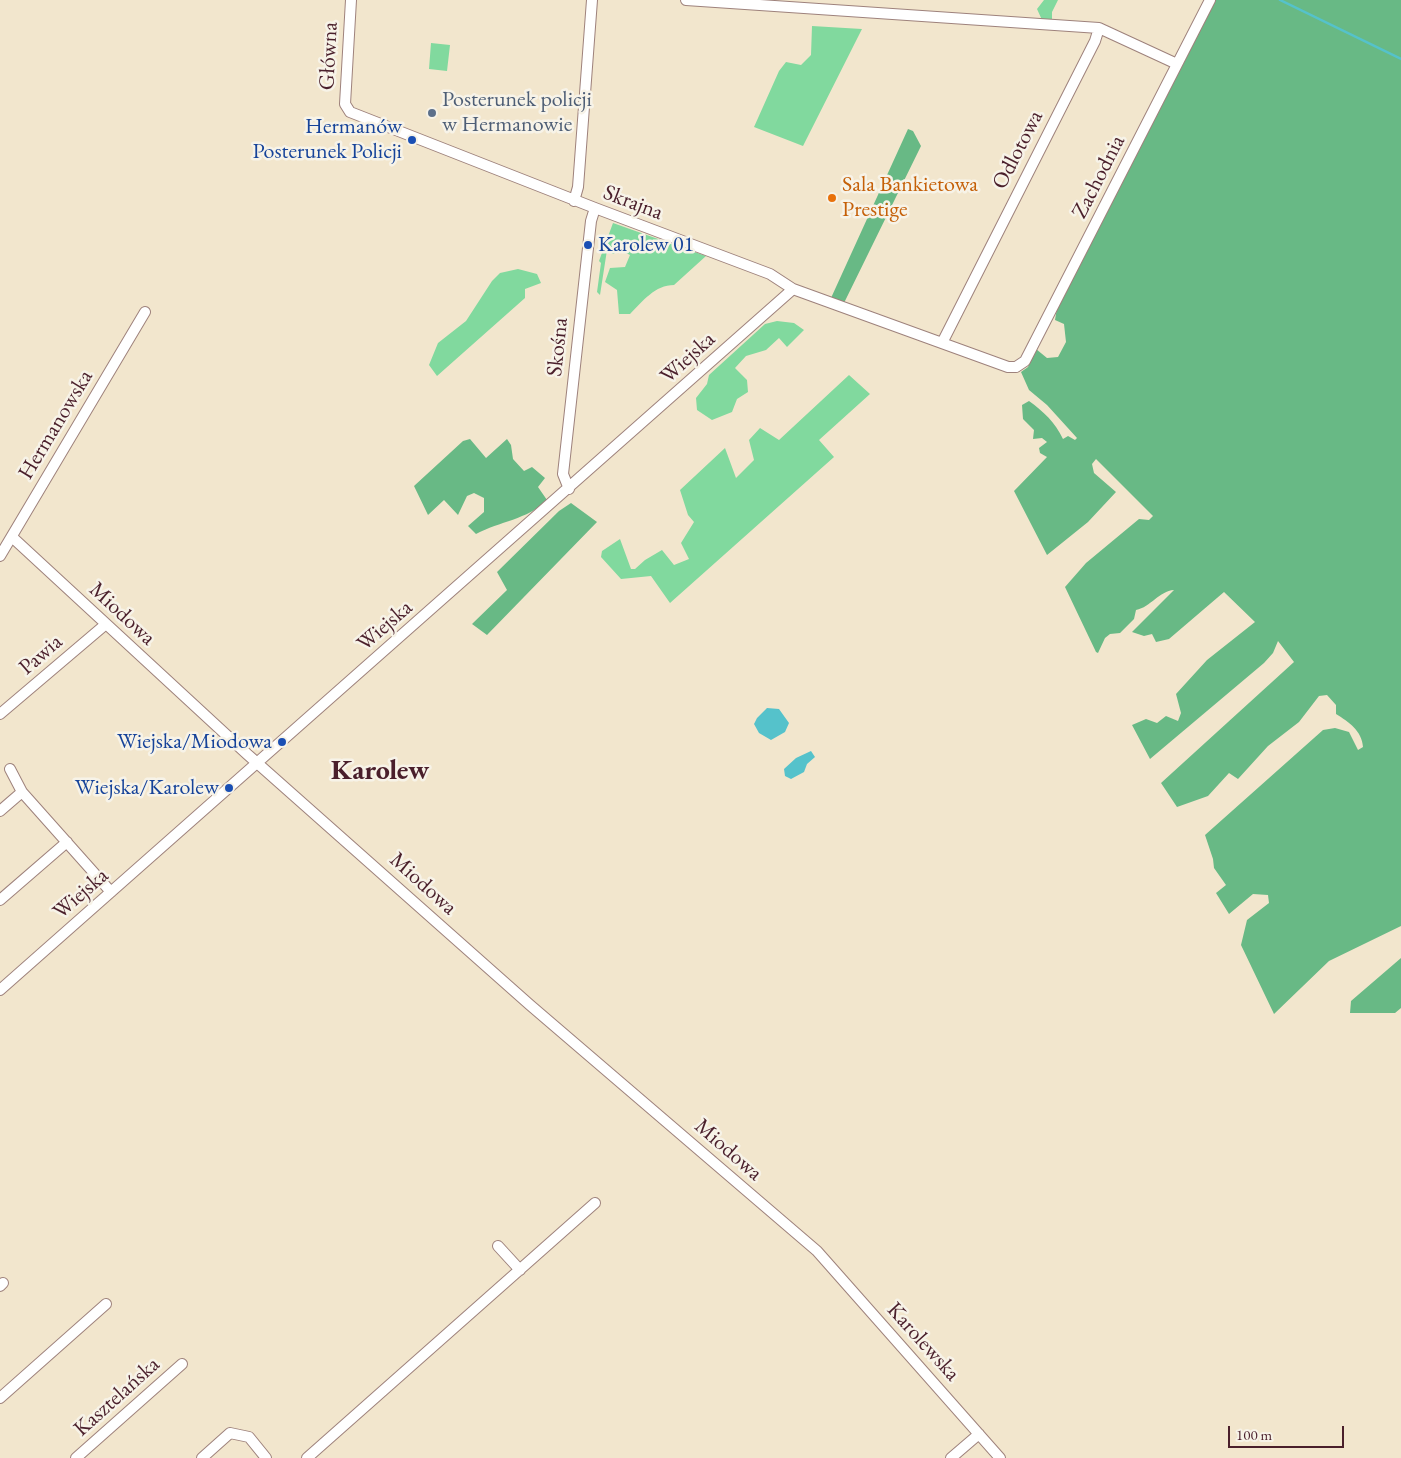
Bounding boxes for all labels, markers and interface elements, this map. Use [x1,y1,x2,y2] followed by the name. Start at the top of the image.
[314,21,344,91] street label: Główna
[442,87,592,138] place label: Posterunek policji w Hermanowie
[987,106,1049,194] street label: Odlotowa
[426,107,438,119] marker: Posterunek policji w Hermanowie
[253,114,402,165] place label: Hermanów Posterunek Policji
[1067,131,1131,223] street label: Zachodnia
[406,134,418,146] marker: Hermanów Posterunek Policji
[842,172,978,224] place label: Sala Bankietowa Prestige
[599,180,667,226] street label: Skrajna
[826,192,838,204] marker: Sala Bankietowa Prestige
[598,232,694,258] place label: Karolew 01
[582,239,594,251] marker: Karolew 01
[542,316,574,378] street label: Skośna
[655,326,721,390] street label: Wiejska
[13,365,99,485] street label: Hermanowska
[83,577,161,651] street label: Miodowa
[352,595,418,657] street label: Wiejska
[14,629,68,681] street label: Pawia
[117,729,272,755] place label: Wiejska/Miodowa
[276,736,288,748] marker: Wiejska/Miodowa
[331,754,429,788] district label: Karolew
[75,775,219,801] place label: Wiejska/Karolew
[223,782,235,794] marker: Wiejska/Karolew
[384,847,462,921] street label: Miodowa
[48,863,114,925] street label: Wiejska
[689,1113,767,1187] street label: Miodowa
[881,1297,965,1387] street label: Karolewska
[69,1352,165,1442] street label: Kasztelańska
[1231,1416,1347,1448] scale bar
[1236,1425,1272,1444] text: 100 m

